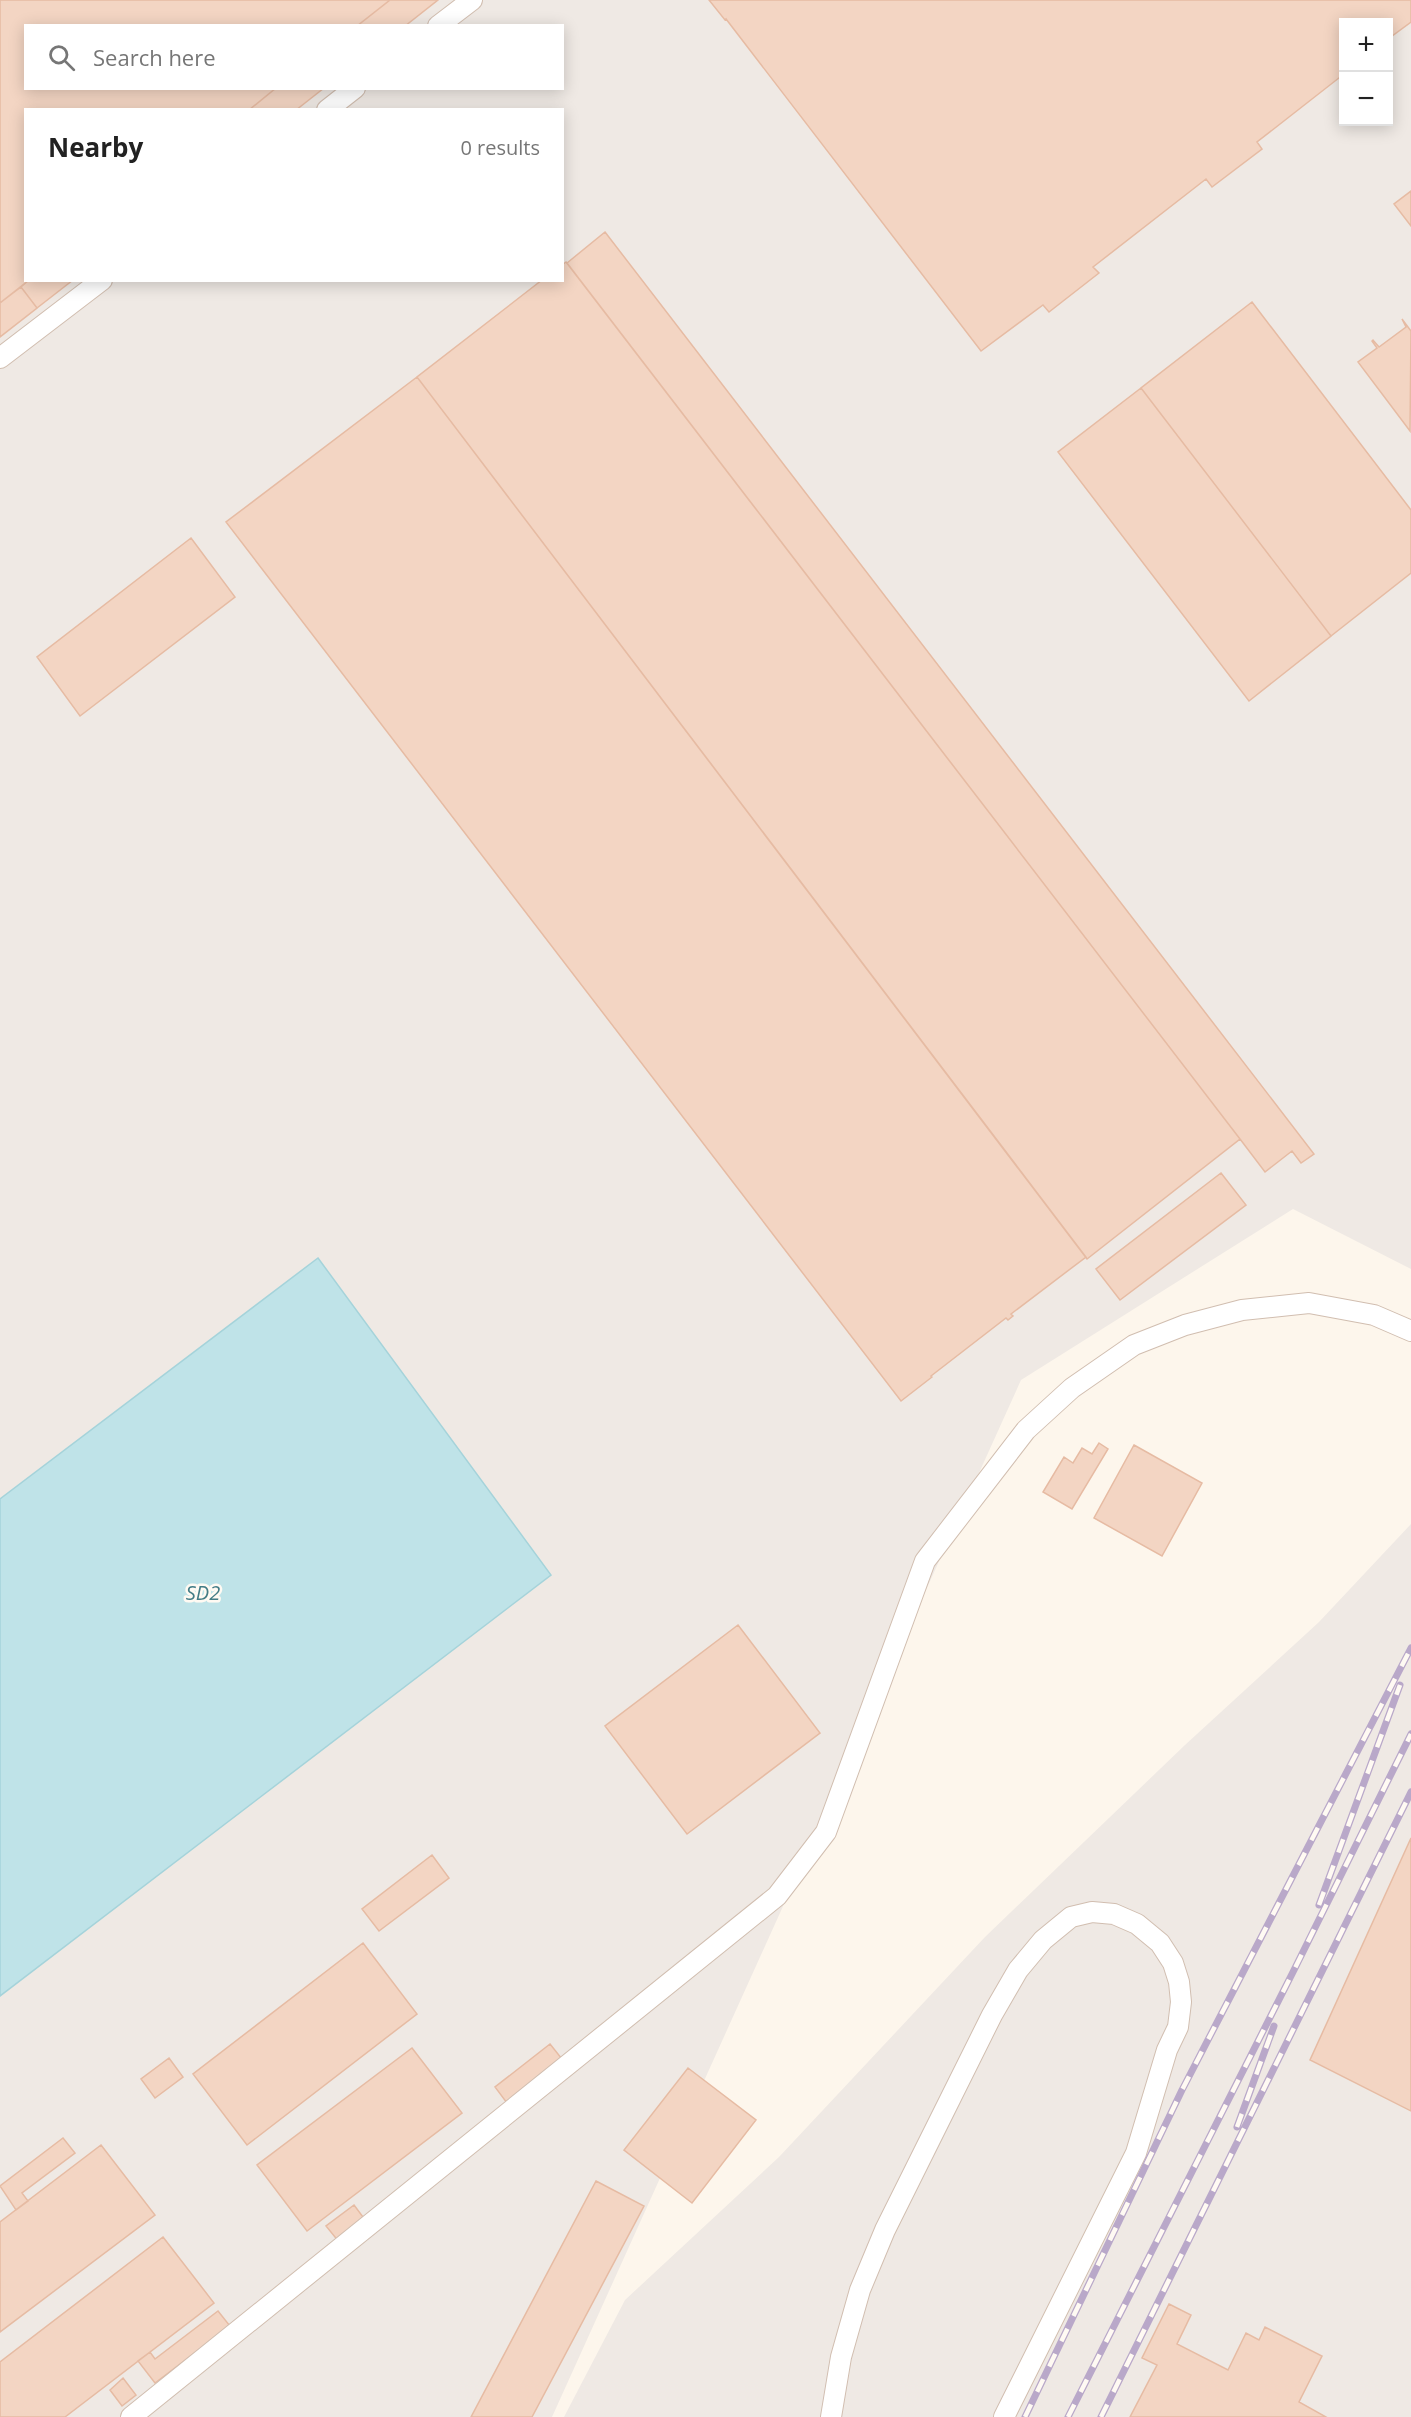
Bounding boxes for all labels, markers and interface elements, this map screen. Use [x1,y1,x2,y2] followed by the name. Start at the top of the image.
[1339,18,1393,126] map controls
[1339,18,1393,72] button: +
[24,24,564,90] search box
[45,41,78,74] icon: search
[93,42,216,72] text: Search here
[1339,72,1393,126] button: −
[48,129,143,165] text: Nearby
[460,134,540,161] text: 0 results
[186,1579,220,1606] water label: SD2

